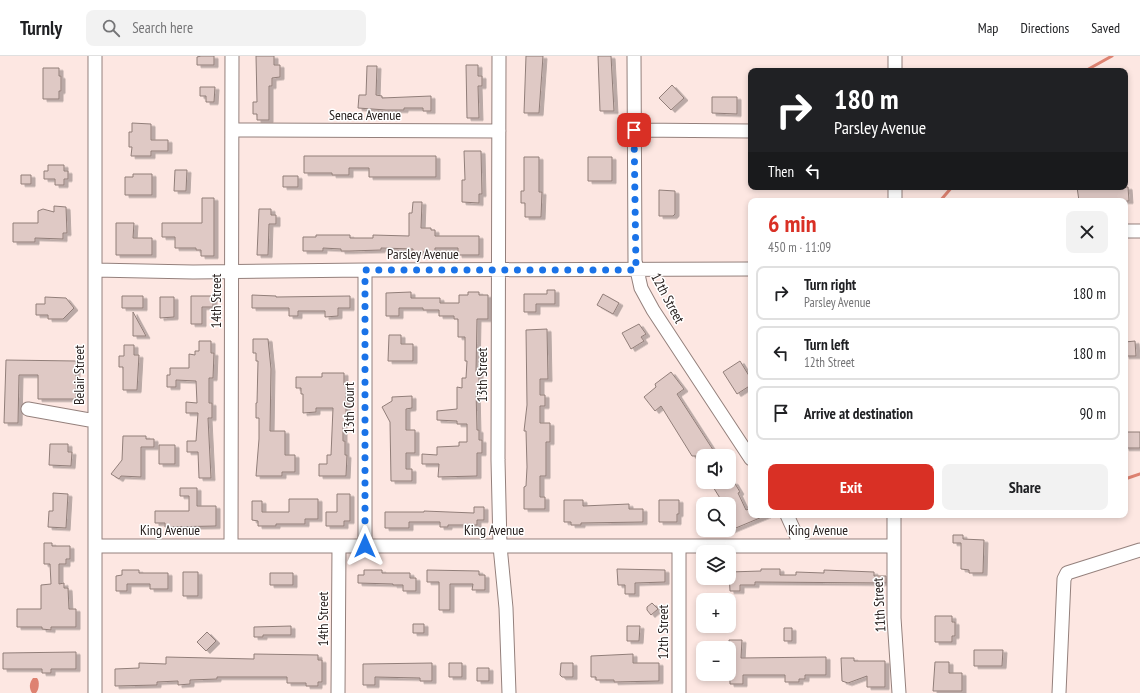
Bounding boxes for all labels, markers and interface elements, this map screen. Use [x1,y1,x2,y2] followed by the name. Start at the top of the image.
[86,10,366,46] search box
[20,16,62,40] text: Turnly
[100,17,122,39] icon: search
[132,18,193,37] text: Search here
[978,19,998,37] text: Map
[1020,19,1069,37] text: Directions
[1091,19,1120,37] text: Saved
[834,80,898,117] text: 180 m
[768,84,820,136] icon: right
[329,106,401,124] street label: Seneca Avenue
[617,113,651,147] pin
[834,116,926,139] text: Parsley Avenue
[623,119,645,141] icon: arrive
[802,160,824,182] icon: left
[768,162,794,181] text: Then
[768,208,816,239] text: 6 min
[1066,211,1108,253] button: close
[768,239,831,256] text: 450 m · 11:09
[387,245,459,263] street label: Parsley Avenue
[647,270,689,326] street label: 12th Street
[207,274,225,328] street label: 14th Street
[804,275,856,294] text: Turn right
[770,282,792,304] icon: right
[1073,284,1106,303] text: 180 m
[804,294,871,311] text: Parsley Avenue
[804,335,849,354] text: Turn left
[770,342,792,364] icon: left
[1073,344,1106,363] text: 180 m
[70,345,88,405] street label: Belair Street
[473,348,491,402] street label: 13th Street
[804,354,855,371] text: 12th Street
[340,382,358,434] street label: 13th Court
[770,402,792,424] icon: arrive
[804,404,913,423] text: Arrive at destination
[1080,404,1106,423] text: 90 m
[696,449,736,681] map controls
[696,449,736,489] button: sound
[768,464,934,510] button: Exit
[942,464,1108,510] button: Share
[696,497,736,537] button: search
[140,521,200,539] street label: King Avenue
[464,521,524,539] street label: King Avenue
[788,521,848,539] street label: King Avenue
[344,525,386,567] position arrow
[696,545,736,585] button: layers
[869,577,889,633] street label: 11th Street
[314,592,332,646] street label: 14th Street
[696,593,736,633] button: +
[654,605,672,659] street label: 12th Street
[696,641,736,681] button: −

